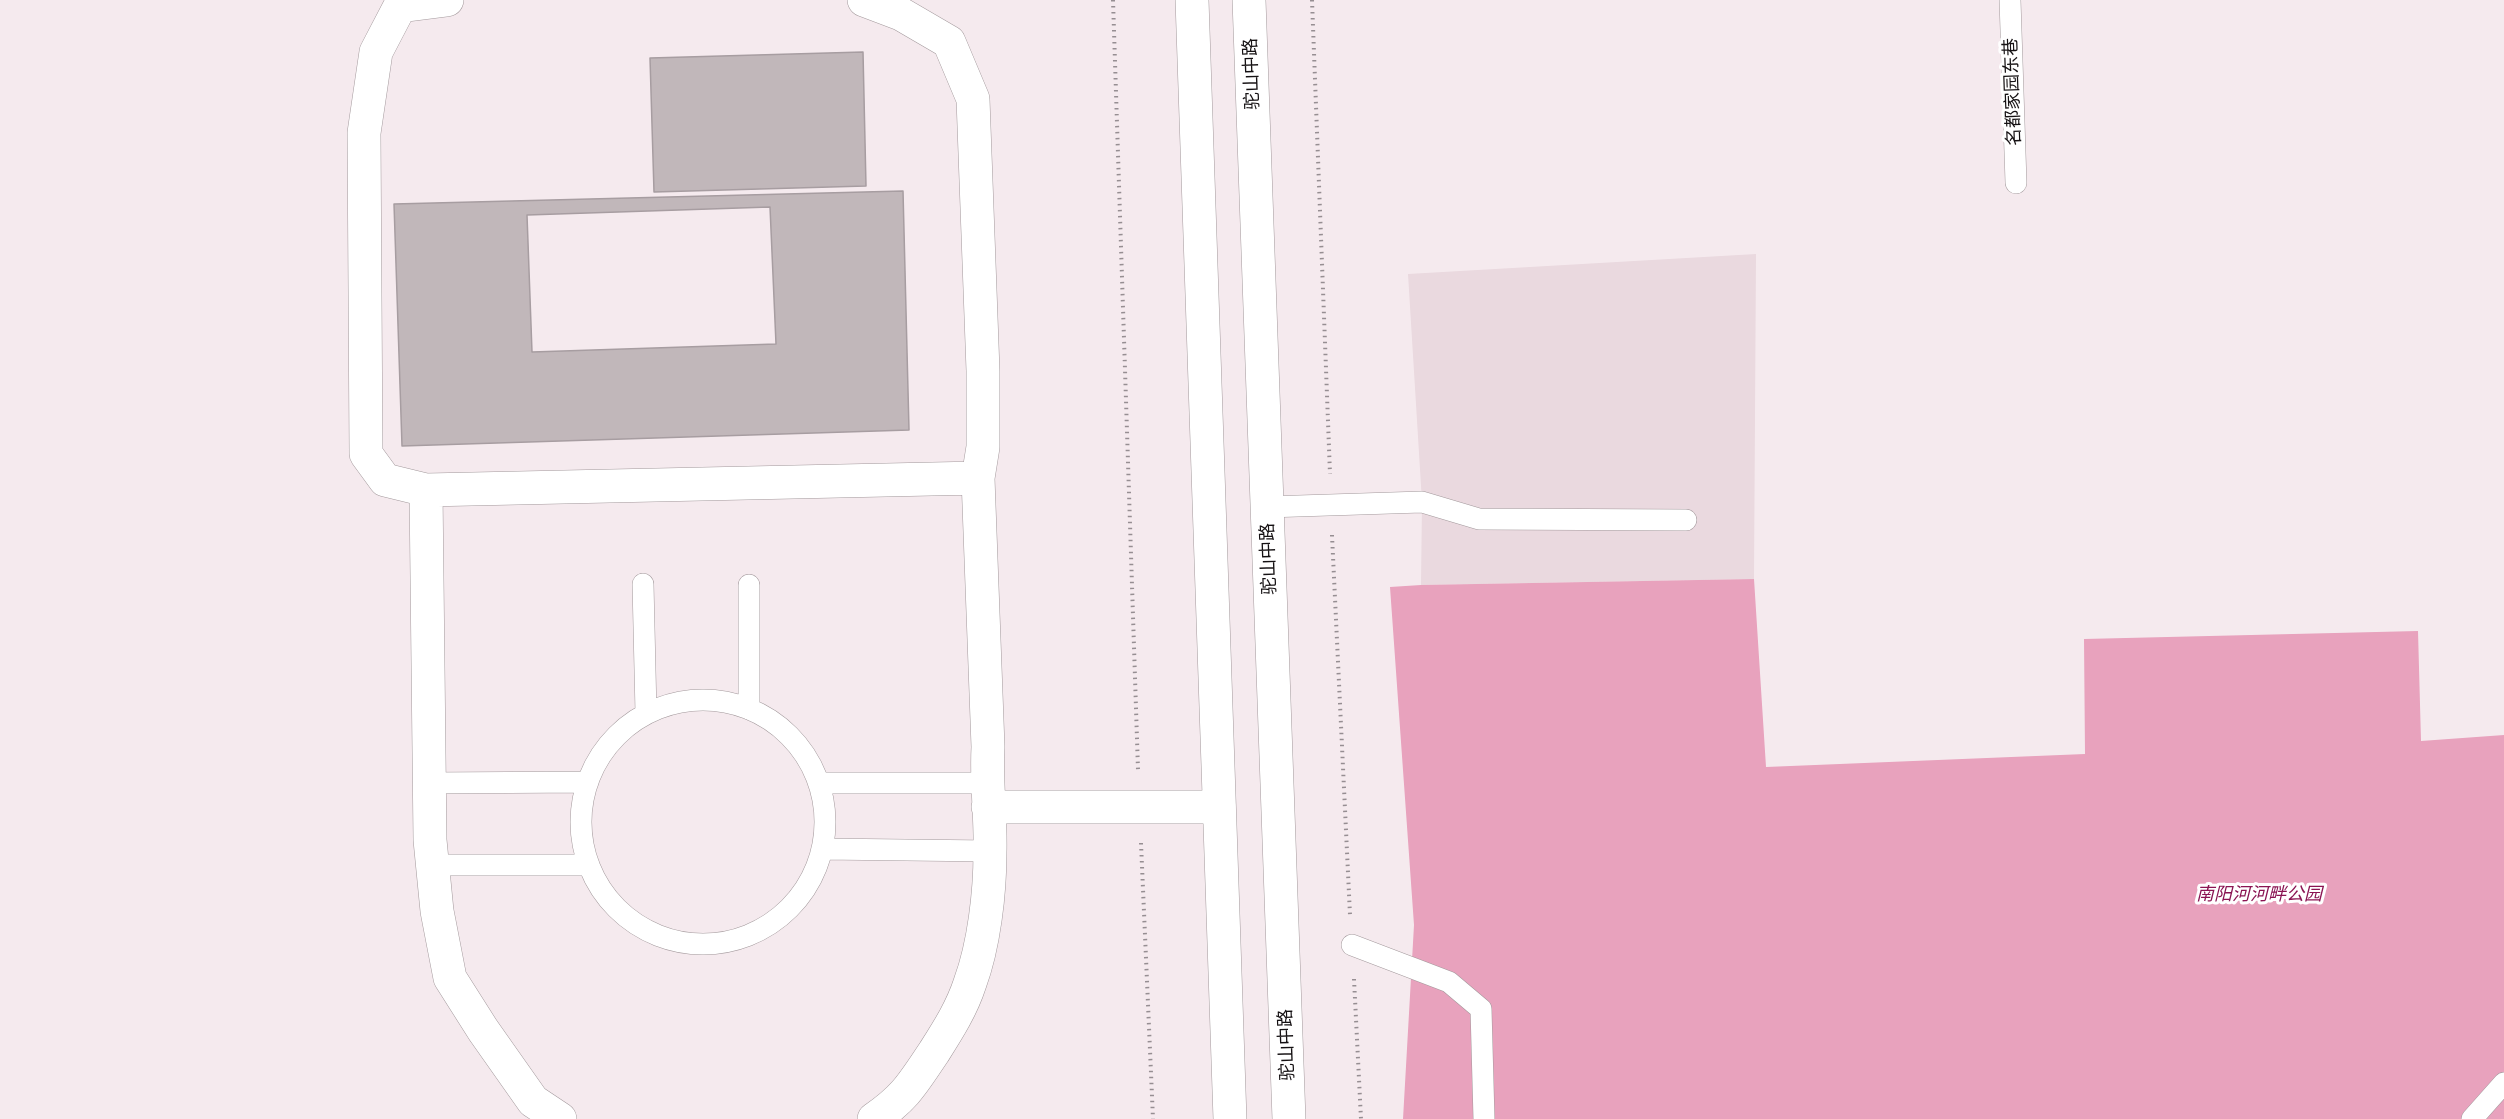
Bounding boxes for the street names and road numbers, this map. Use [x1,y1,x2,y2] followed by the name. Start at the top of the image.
[1240,38,1264,110] street label: 驼山中路
[2000,38,2026,146] street label: 名都家园东巷
[1257,523,1281,595] street label: 驼山中路
[1275,1009,1299,1081] street label: 驼山中路

